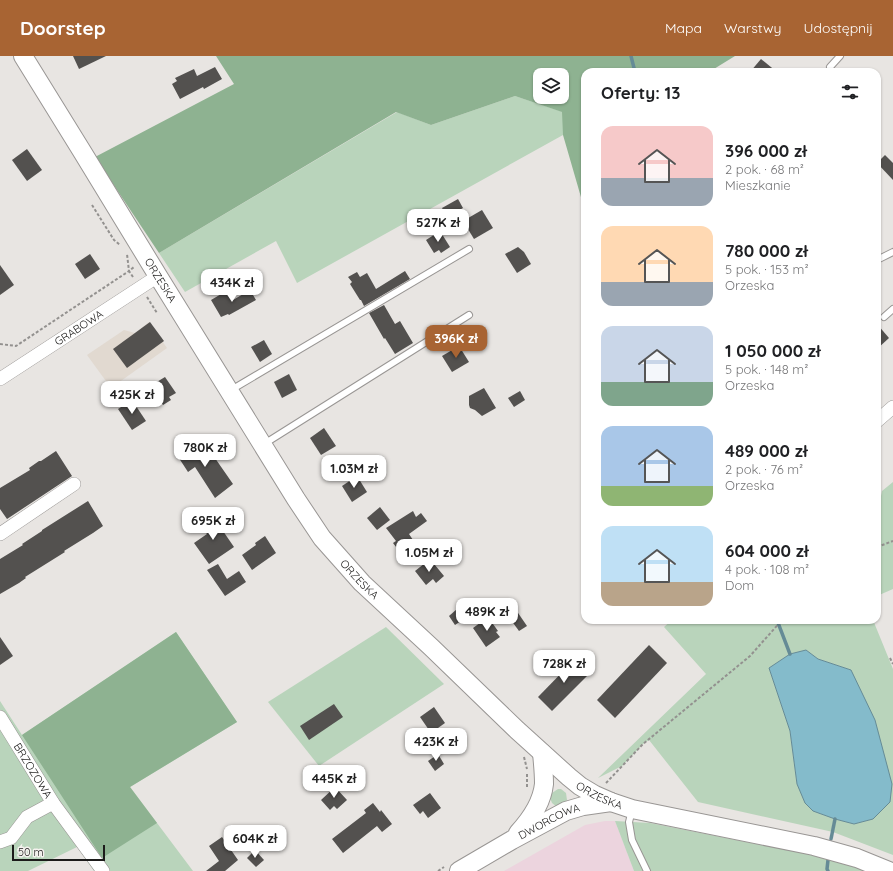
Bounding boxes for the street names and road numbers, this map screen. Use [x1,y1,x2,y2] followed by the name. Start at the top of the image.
[142,255,180,305] street label: ORZESKA
[52,307,106,349] street label: GRABOWA
[337,556,382,602] street label: ORZESKA
[11,740,55,801] street label: BRZOZOWA
[574,778,624,812] street label: ORZESKA
[516,800,581,842] street label: DWORCOWA

